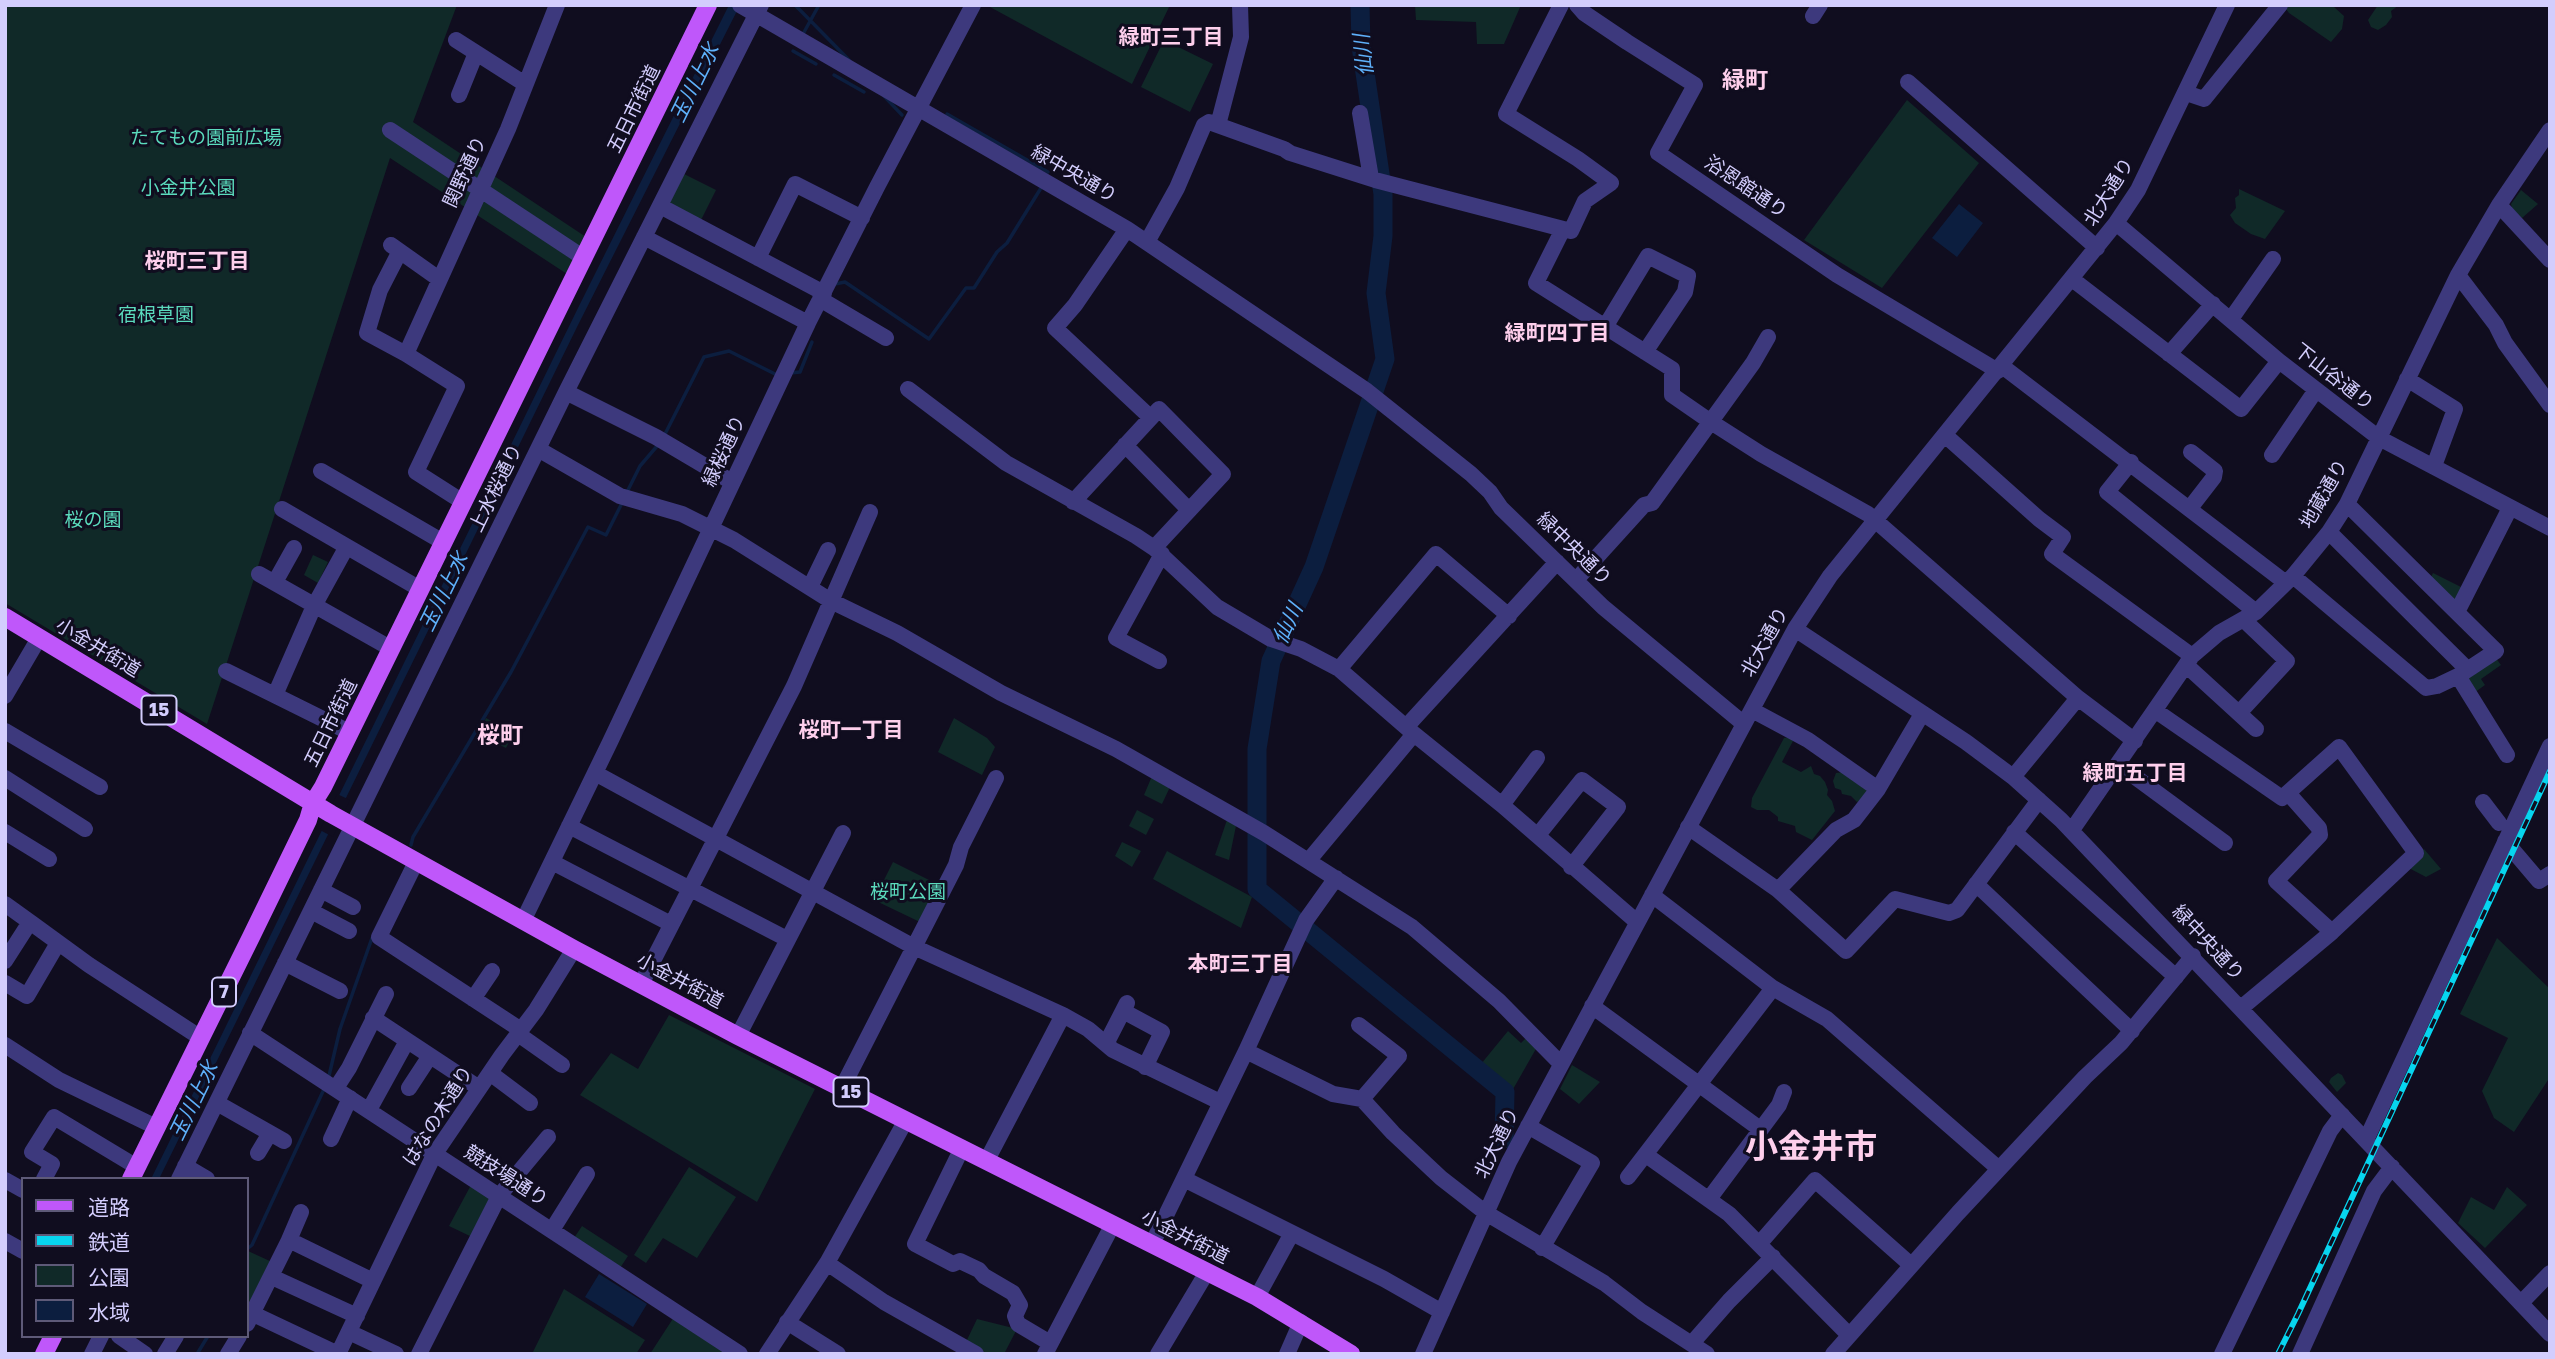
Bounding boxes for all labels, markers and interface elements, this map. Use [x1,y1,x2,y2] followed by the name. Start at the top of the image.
[1119,24,1223,50] district label: 緑町三丁目
[1349,33,1379,77] water label: 仙川
[665,40,725,126] water label: 玉川上水
[603,61,665,157] street label: 五日市街道
[1722,67,1768,95] district label: 緑町
[130,127,282,149] park label: たてもの園前広場
[439,133,491,211] street label: 関野通り
[1027,140,1121,208] street label: 緑中央通り
[1700,151,1792,223] street label: 浴恩館通り
[2079,154,2139,230] street label: 北大通り
[141,177,235,199] park label: 小金井公園
[145,248,249,274] district label: 桜町三丁目
[118,304,194,326] park label: 宿根草園
[1505,320,1609,346] district label: 緑町四丁目
[2290,339,2378,415] street label: 下山谷通り
[698,412,750,490] street label: 緑桜通り
[465,440,527,536] street label: 上水桜通り
[2295,455,2353,533] street label: 地蔵通り
[1532,508,1616,590] street label: 緑中央通り
[65,509,121,531] park label: 桜の園
[414,549,474,635] water label: 玉川上水
[1268,600,1308,648] water label: 仙川
[1737,603,1793,681] street label: 北大通り
[51,614,145,682] street label: 小金井街道
[300,675,362,771] street label: 五日市街道
[142,696,176,724] road number: 15
[799,717,903,743] district label: 桜町一丁目
[477,722,523,750] district label: 桜町
[2083,760,2187,786] district label: 緑町五丁目
[870,881,946,903] park label: 桜町公園
[2167,900,2249,986] street label: 緑中央通り
[633,949,727,1013] street label: 小金井街道
[1188,951,1292,977] district label: 本町三丁目
[212,978,236,1007] road number: 7
[164,1058,224,1144] water label: 玉川上水
[398,1062,478,1170] street label: はなの木通り
[834,1078,868,1106] road number: 15
[1470,1104,1524,1182] street label: 北大通り
[1745,1128,1877,1168] district label: 小金井市
[460,1141,552,1211] street label: 競技場通り
[21,1177,248,1338] legend
[88,1194,130,1220] text: 道路
[1138,1205,1232,1269] street label: 小金井街道
[88,1229,130,1255] text: 鉄道
[88,1264,130,1290] text: 公園
[88,1299,130,1325] text: 水域

